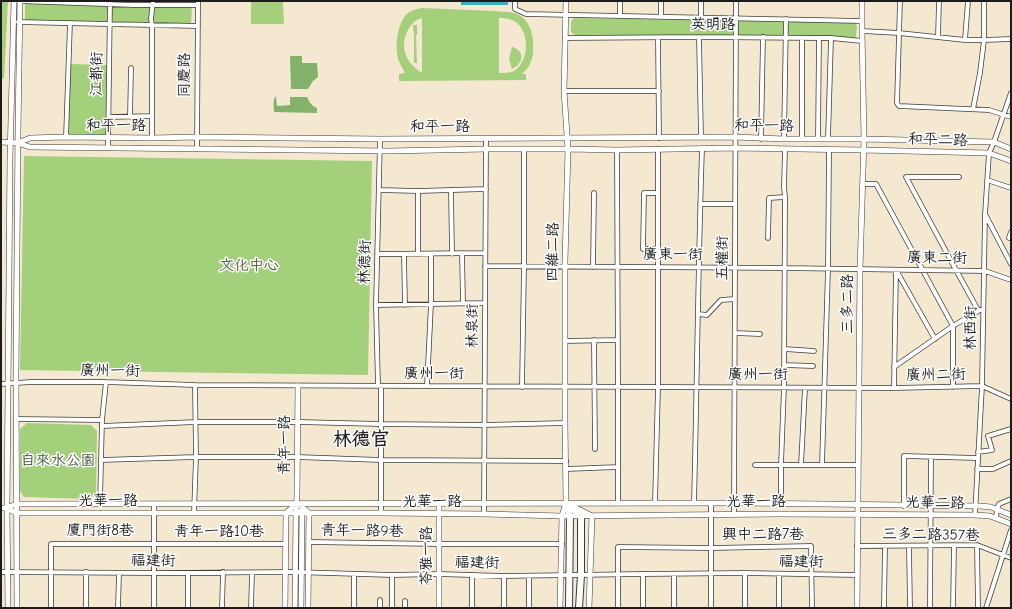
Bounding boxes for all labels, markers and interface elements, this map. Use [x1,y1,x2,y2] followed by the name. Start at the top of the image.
[691,16,735,34] street label: 英明路
[88,51,106,97] street label: 江都街
[176,53,194,97] street label: 同慶路
[734,116,794,136] street label: 和平一路
[86,117,146,135] street label: 和平一路
[410,118,470,136] street label: 和平一路
[908,130,968,150] street label: 和平二路
[543,222,563,282] street label: 四維二路
[714,236,732,280] street label: 五權街
[355,239,375,285] street label: 林德街
[643,246,703,264] street label: 廣東一街
[907,248,967,268] street label: 廣東二街
[219,257,279,275] park label: 文化中心
[839,274,857,334] street label: 三多二路
[464,304,482,348] street label: 林泉街
[962,305,980,351] street label: 林西街
[80,361,140,381] street label: 廣州一街
[404,365,464,383] street label: 廣州一街
[906,365,966,385] street label: 廣州二街
[728,366,788,384] street label: 廣州一街
[276,415,294,475] street label: 青年一路
[333,429,389,451] district label: 林德官
[21,452,95,470] park label: 自來水公園
[78,492,138,510] street label: 光華一路
[402,493,462,511] street label: 光華一路
[726,493,786,511] street label: 光華一路
[905,493,965,513] street label: 光華二路
[320,521,404,541] street label: 青年一路9巷
[66,522,134,540] street label: 廈門街8巷
[174,523,264,541] street label: 青年一路10巷
[882,525,980,545] street label: 三多二路357巷
[418,526,436,586] street label: 苓雅一路
[722,526,804,544] street label: 興中二路7巷
[130,552,176,570] street label: 福建街
[778,553,824,571] street label: 福建街
[454,554,500,572] street label: 福建街

